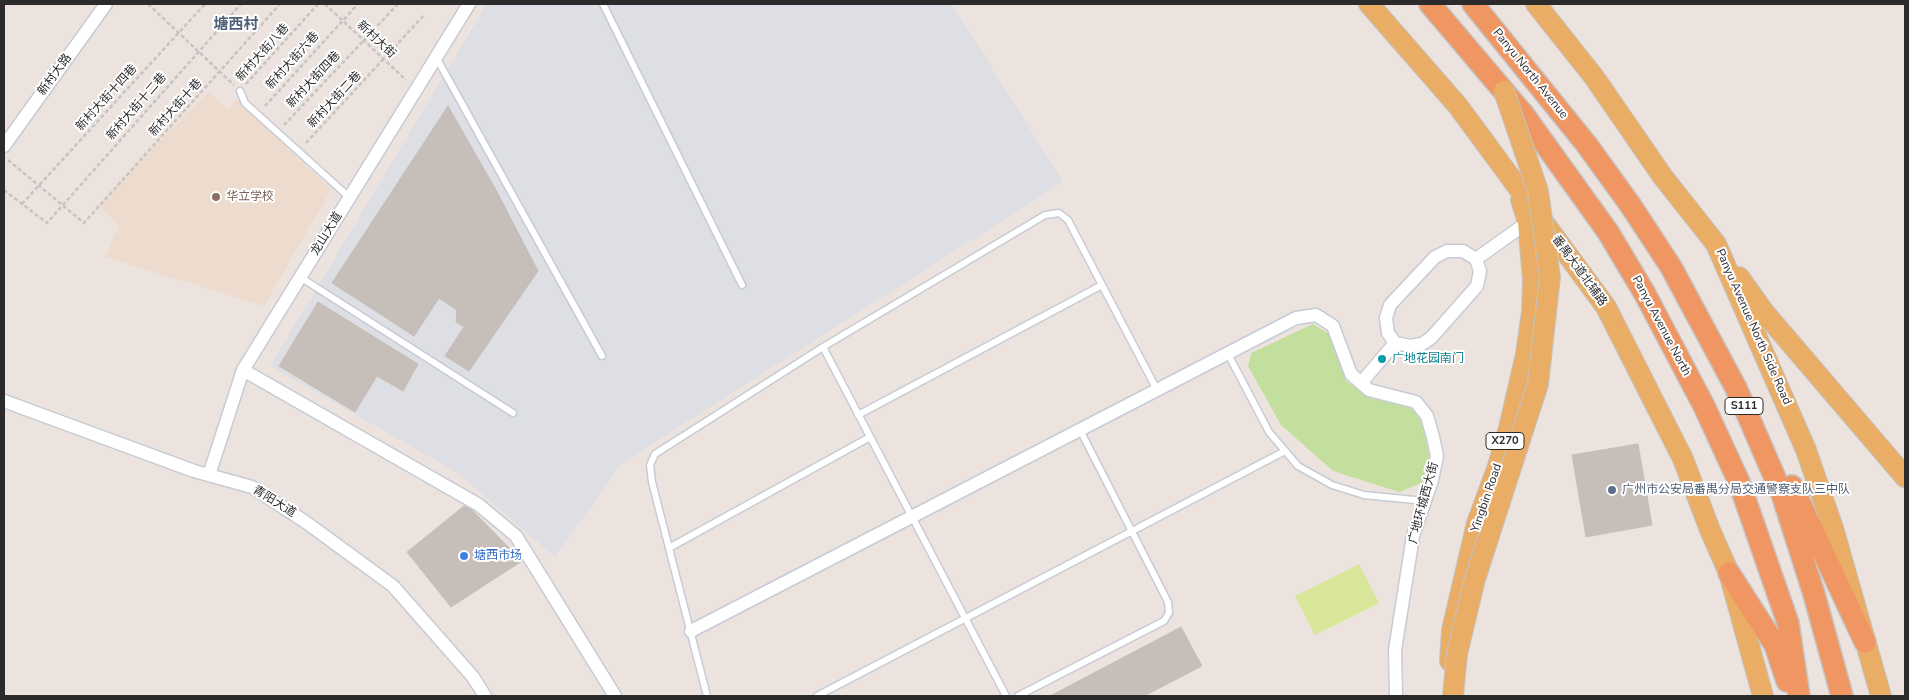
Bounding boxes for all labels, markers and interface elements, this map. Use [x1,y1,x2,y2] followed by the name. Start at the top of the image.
[214,16,258,34] district label: 塘西村
[354,18,398,62] street label: 新村大街
[234,21,292,85] street label: 新村大街八巷
[1489,26,1571,122] street label: Panyu North Avenue
[264,29,322,93] street label: 新村大街六巷
[284,49,344,111] street label: 新村大街四巷
[35,51,75,99] street label: 新村大路
[74,62,140,134] street label: 新村大街十四巷
[305,69,365,131] street label: 新村大街二巷
[104,71,170,143] street label: 新村大街十二巷
[147,76,205,140] street label: 新村大街十巷
[226,190,274,204] place label: 华立学校
[210,191,222,203] marker: 华立学校
[308,210,346,258] street label: 龙山大道
[1548,233,1610,309] street label: 番禺大道北辅路
[1712,247,1794,407] street label: Panyu Avenue North Side Road
[1628,273,1694,379] street label: Panyu Avenue North
[1392,352,1464,366] place label: 广地花园南门
[1376,353,1388,365] marker: 广地花园南门
[1725,398,1763,414] road number: S111
[1486,432,1524,450] road number: X270
[1406,461,1442,545] street label: 广地环城西大街
[1469,462,1505,534] street label: Yingbin Road
[250,483,298,521] street label: 青阳大道
[1622,483,1850,497] place label: 广州市公安局番禺分局交通警察支队三中队
[1606,484,1618,496] marker: 广州市公安局番禺分局交通警察支队三中队
[474,549,522,563] place label: 塘西市场
[458,550,470,562] marker: 塘西市场

